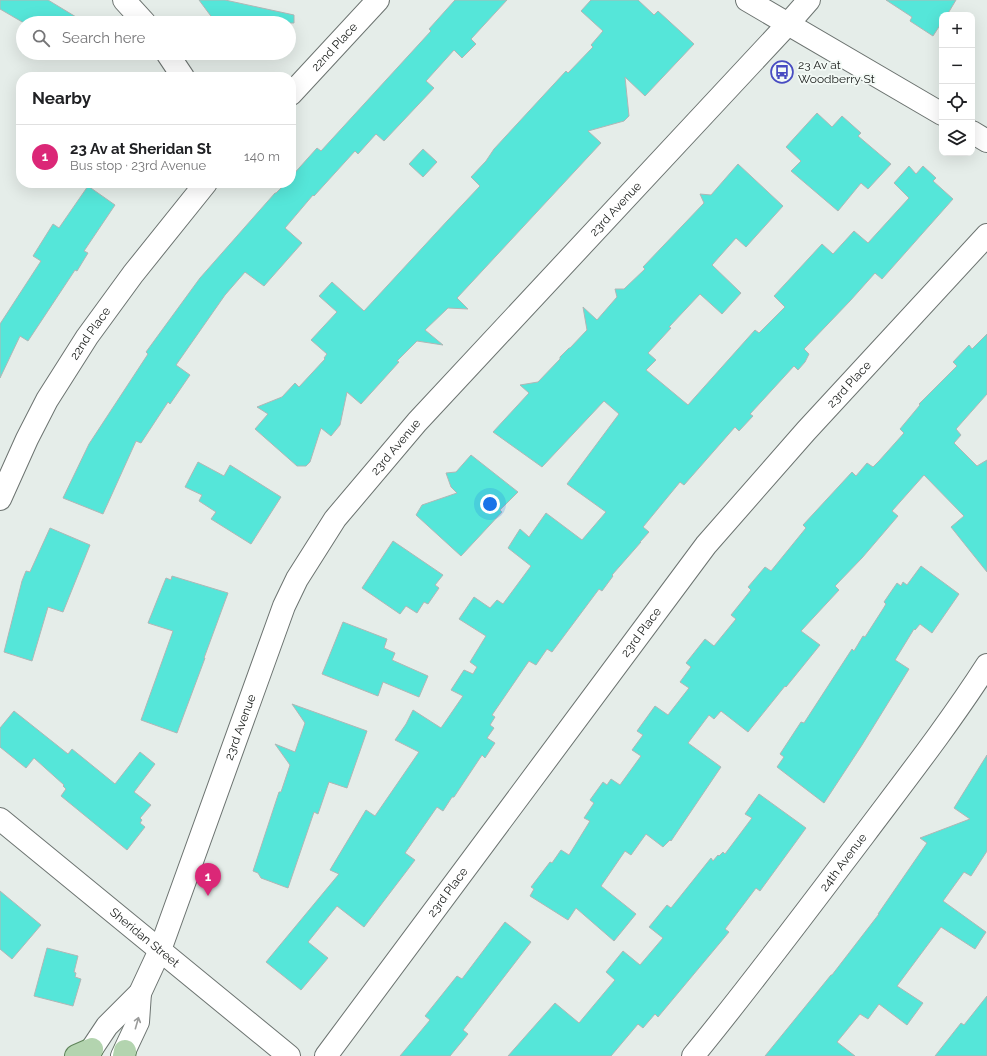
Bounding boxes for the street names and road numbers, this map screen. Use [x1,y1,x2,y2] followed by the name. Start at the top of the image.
[309,20,360,74] street label: 22nd Place
[587,179,644,239] street label: 23rd Avenue
[67,304,113,362] street label: 22nd Place
[824,358,874,410] street label: 23rd Place
[368,416,423,478] street label: 23rd Avenue
[618,605,664,660] street label: 23rd Place
[222,692,259,762] street label: 23rd Avenue
[817,831,870,894] street label: 24th Avenue
[425,865,471,920] street label: 23rd Place
[107,905,182,970] street label: Sheridan Street

